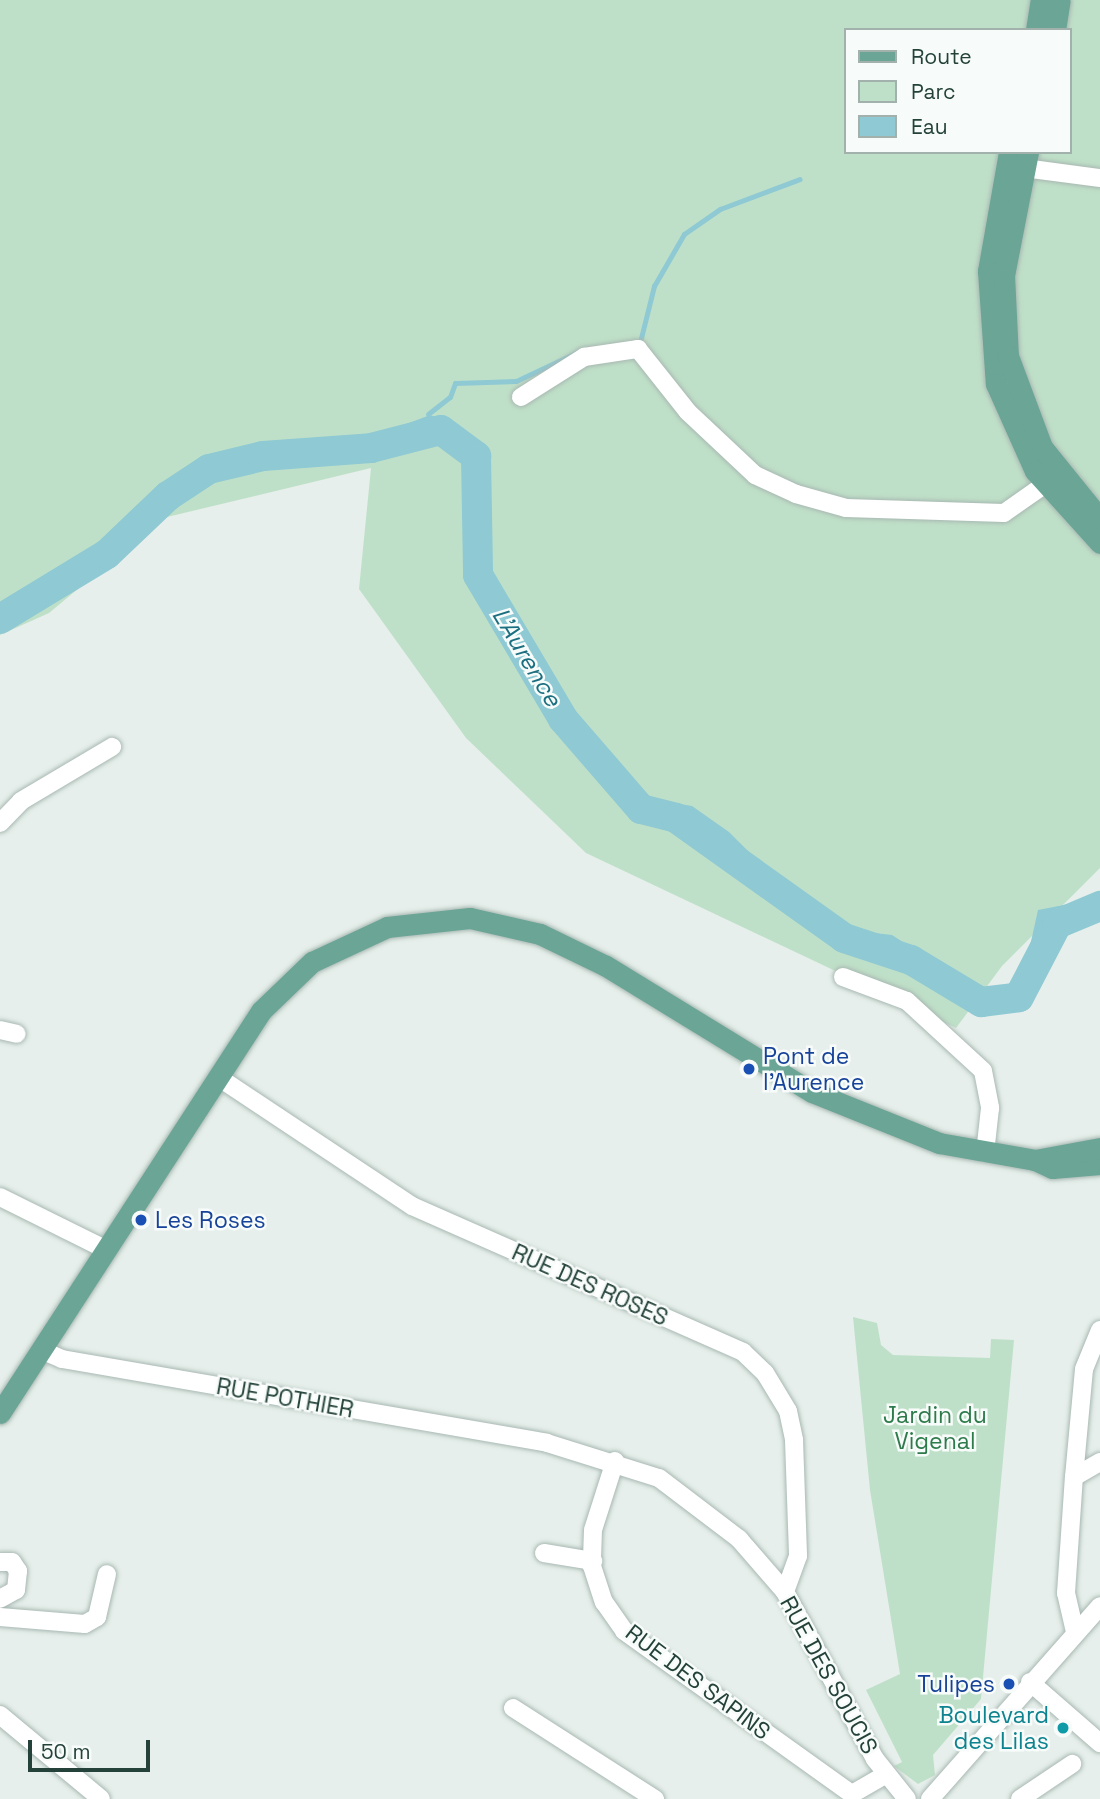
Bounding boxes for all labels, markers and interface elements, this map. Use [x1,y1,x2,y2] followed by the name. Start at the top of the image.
[844,28,1072,154] legend
[911,43,972,70] text: Route
[911,78,956,105] text: Parc
[911,113,948,140] text: Eau
[486,602,568,712] water label: L'Aurence
[763,1042,864,1096] place label: Pont de l'Aurence
[741,1061,757,1077] marker: Pont de l'Aurence
[155,1206,266,1234] place label: Les Roses
[133,1212,149,1228] marker: Les Roses
[508,1238,672,1332] street label: RUE DES ROSES
[214,1372,356,1424] street label: RUE POTHIER
[883,1401,987,1455] park label: Jardin du Vigenal
[774,1591,884,1759] street label: RUE DES SOUCIS
[620,1619,776,1745] street label: RUE DES SAPINS
[917,1670,995,1698] place label: Tulipes
[1001,1676,1017,1692] marker: Tulipes
[938,1701,1049,1755] place label: Boulevard des Lilas
[1055,1720,1071,1736] marker: Boulevard des Lilas
[32,1726,154,1770] scale bar
[41,1738,91,1765] text: 50 m

